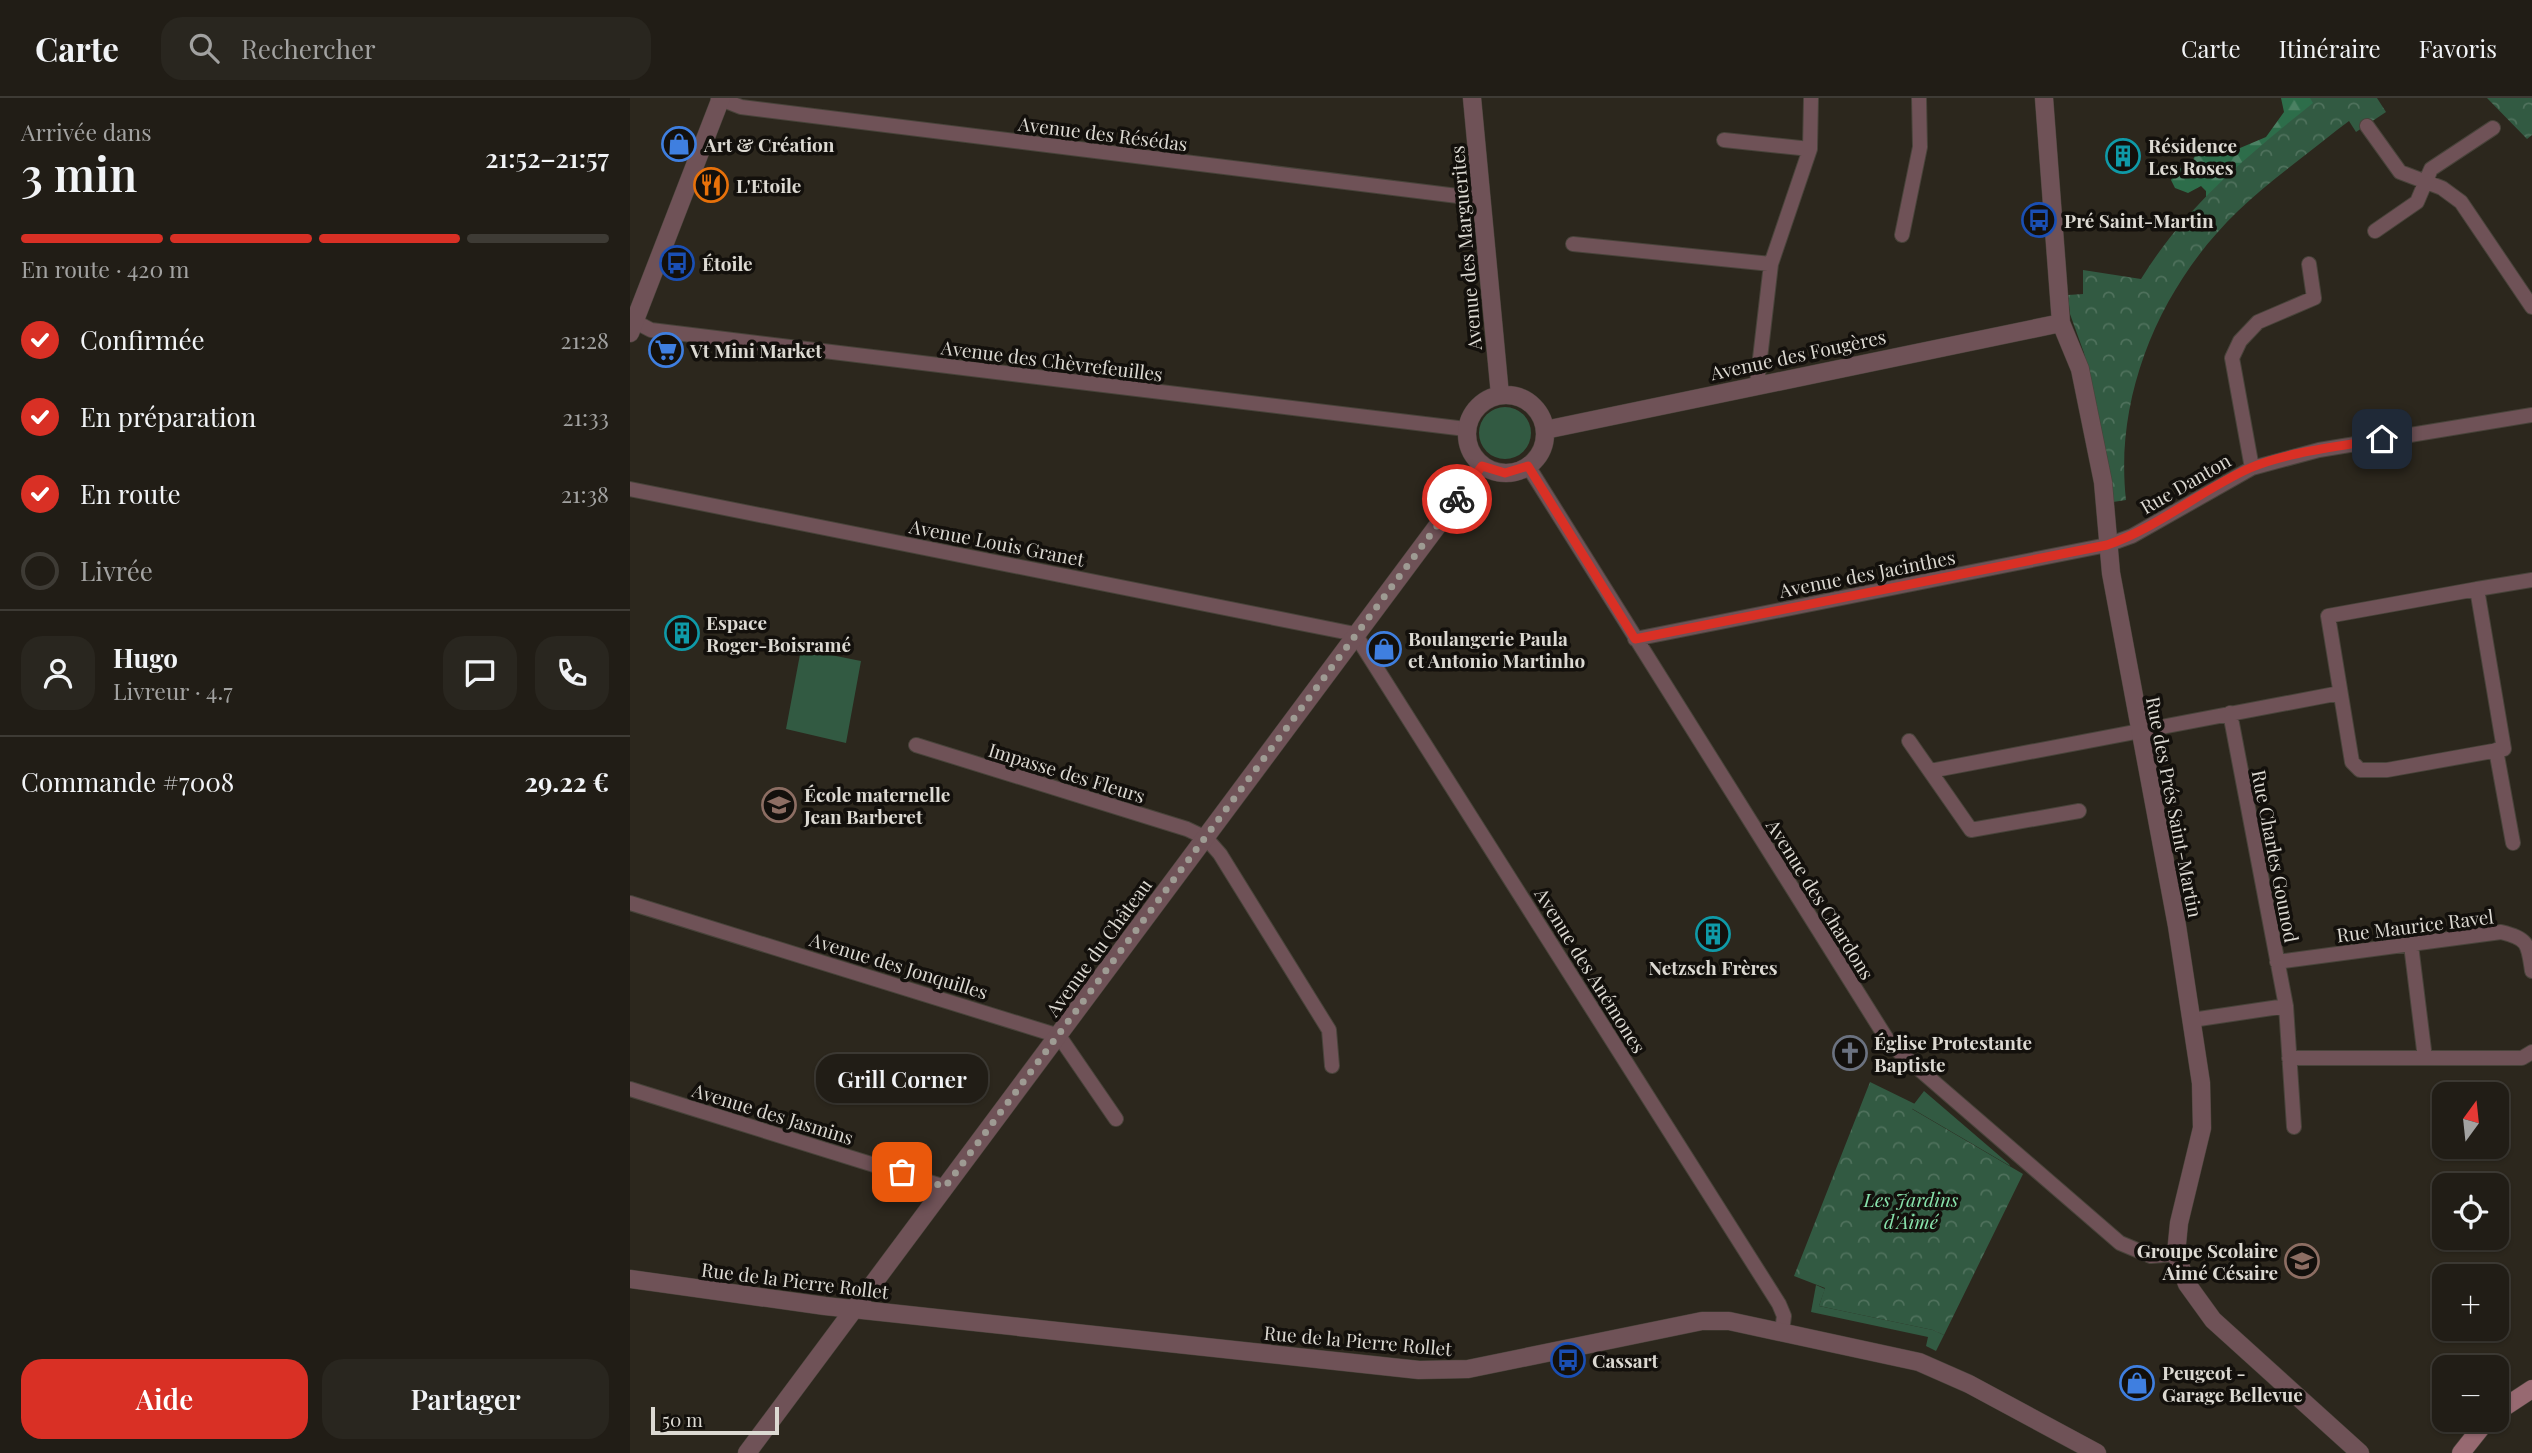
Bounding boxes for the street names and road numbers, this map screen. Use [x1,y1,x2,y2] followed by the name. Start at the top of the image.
[1016,110,1189,156] street label: Avenue des Résédas
[1443,145,1487,352] street label: Avenue des Marguerites
[1707,323,1888,386] street label: Avenue des Fougères
[939,333,1164,386] street label: Avenue des Chèvrefeuilles
[2135,446,2236,519] street label: Rue Danton
[906,512,1087,572] street label: Avenue Louis Granet
[1776,543,1957,603] street label: Avenue des Jacinthes
[2141,694,2209,920] street label: Rue des Prés Saint-Martin
[985,736,1149,808] street label: Impasse des Fleurs
[2247,768,2305,944] street label: Rue Charles Gounod
[1761,813,1881,984] street label: Avenue des Chardons
[1038,873,1157,1022] street label: Avenue du Château
[1529,882,1652,1058] street label: Avenue des Anémones
[2335,902,2496,948] street label: Rue Maurice Ravel
[806,925,991,1004] street label: Avenue des Jonquilles
[688,1076,857,1150] street label: Avenue des Jasmins
[700,1256,890,1304] street label: Rue de la Pierre Rollet
[1263,1319,1453,1361] street label: Rue de la Pierre Rollet

